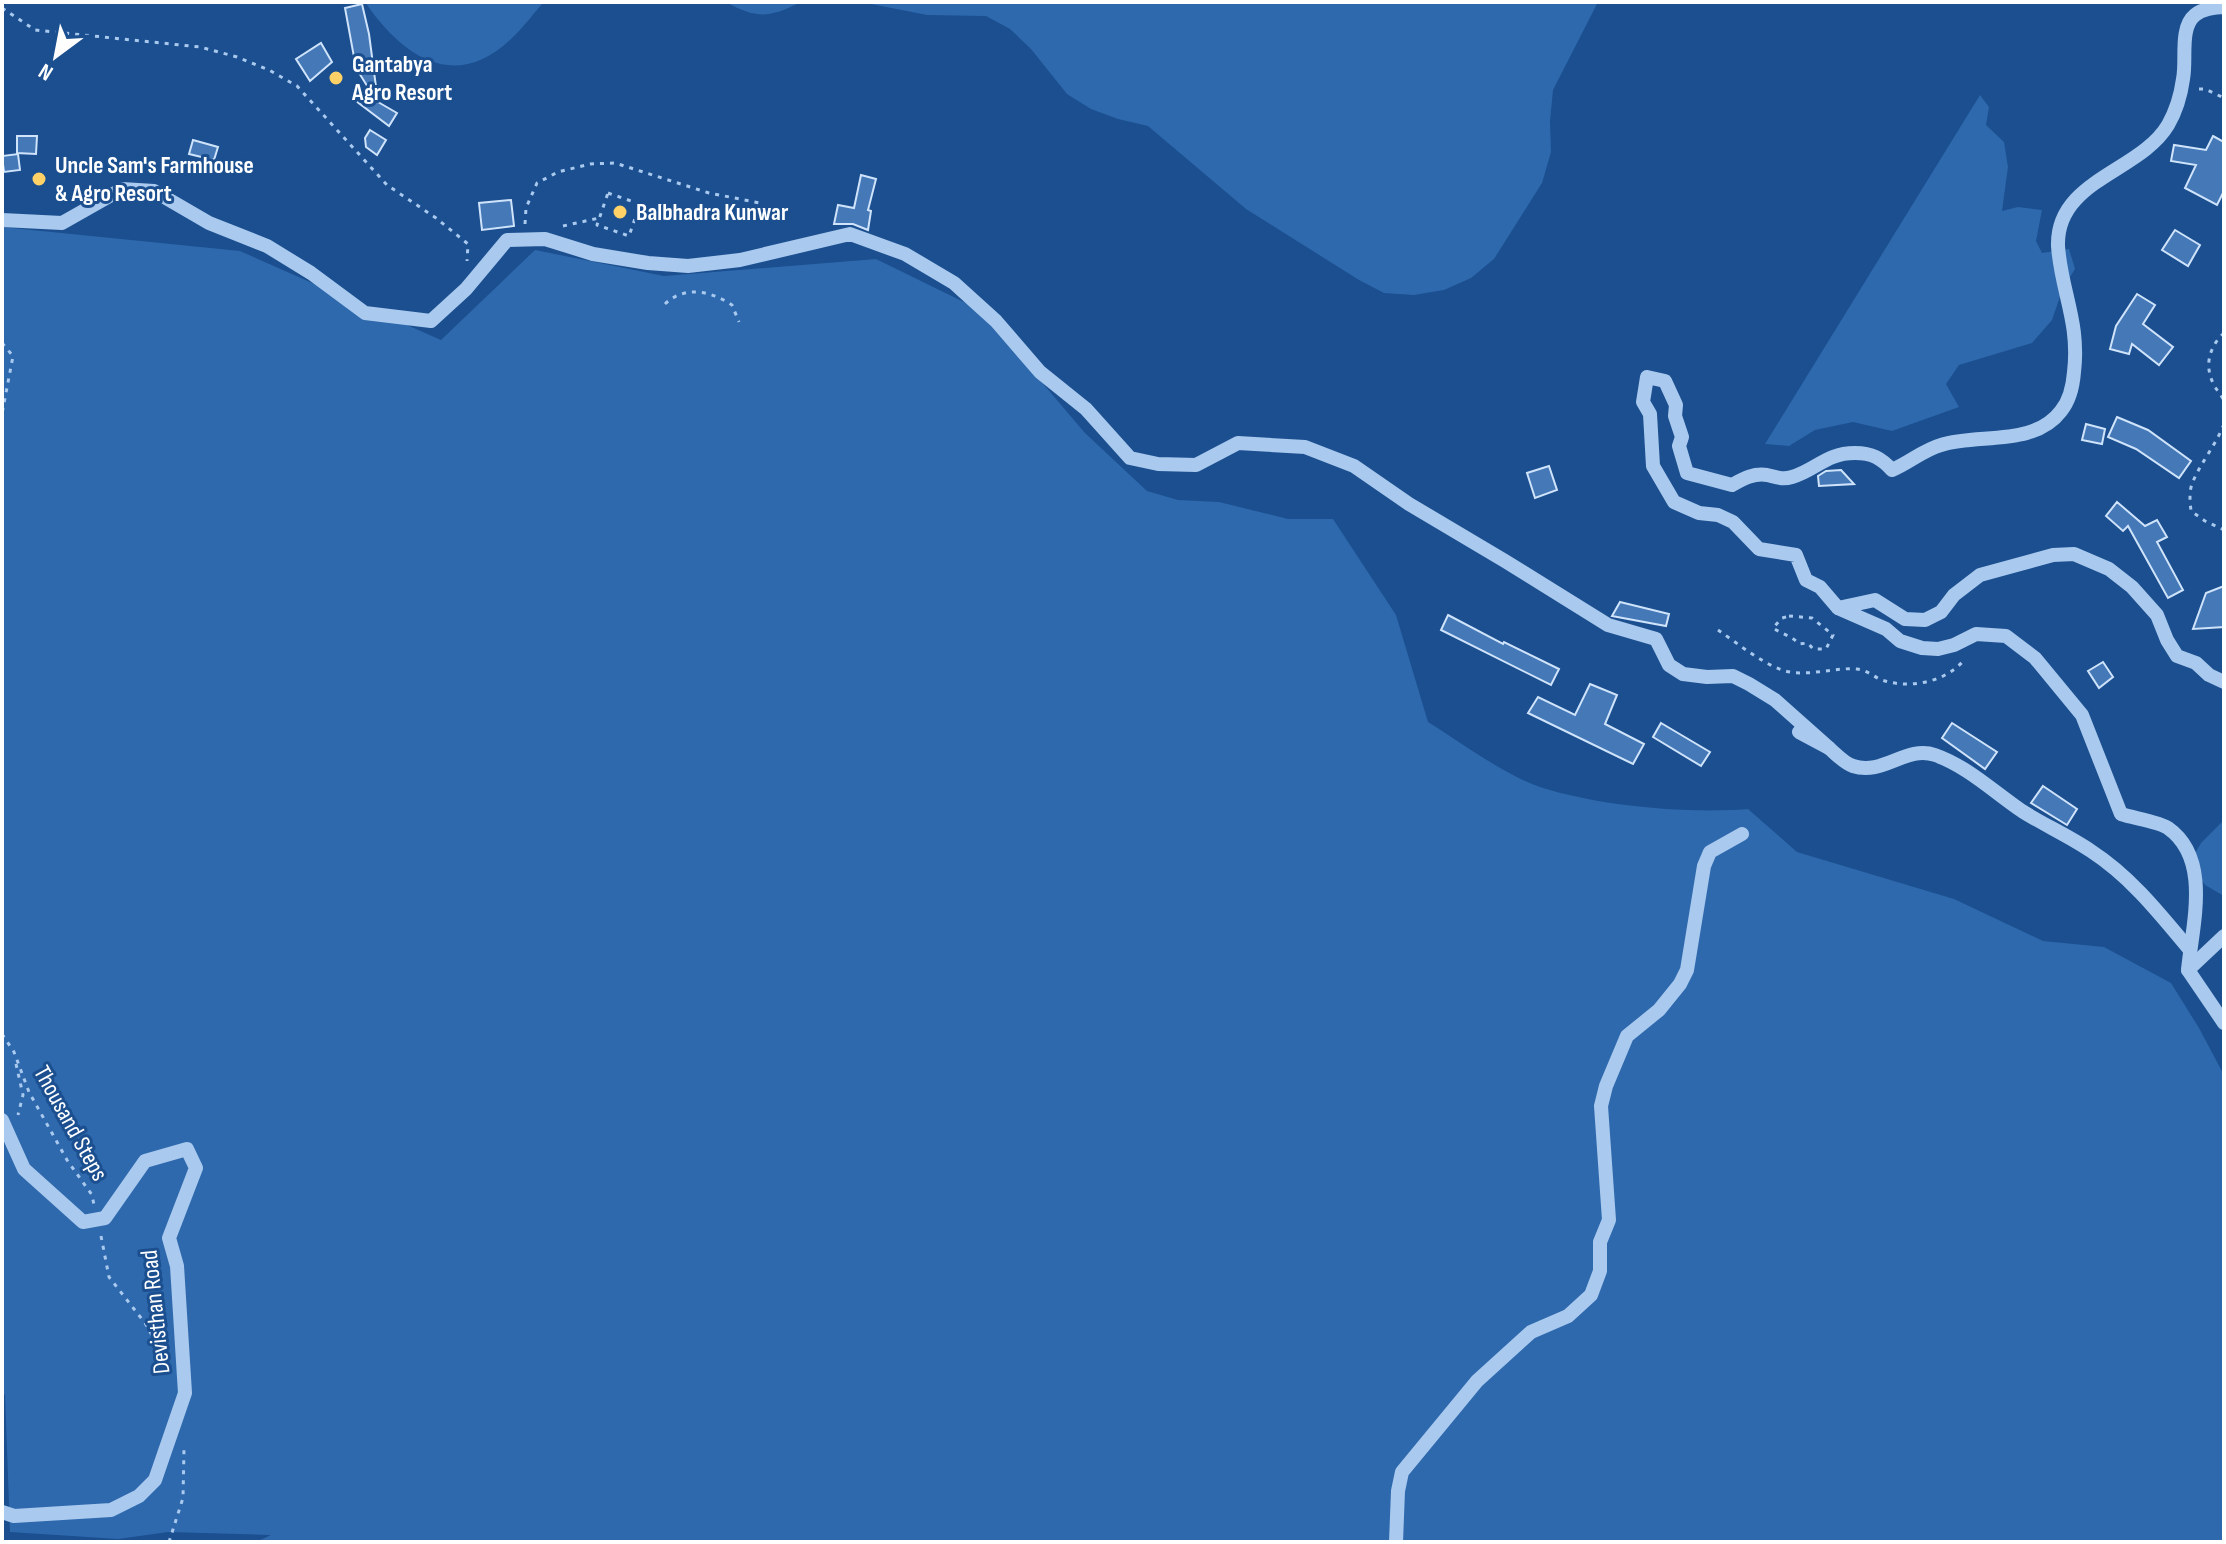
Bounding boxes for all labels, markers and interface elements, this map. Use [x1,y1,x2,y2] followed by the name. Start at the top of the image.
[16,16,96,96] north arrow
[351,50,452,107] place label: Gantabya Agro Resort
[34,57,58,86] text: N
[327,69,345,87] marker: Gantabya Agro Resort
[55,151,254,208] place label: Uncle Sam's Farmhouse & Agro Resort
[30,170,48,188] marker: Uncle Sam's Farmhouse & Agro Resort
[636,198,789,227] place label: Balbhadra Kunwar
[611,203,629,221] marker: Balbhadra Kunwar
[27,1061,114,1186] street label: Thousand Steps
[135,1248,176,1375] street label: Devisthan Road

